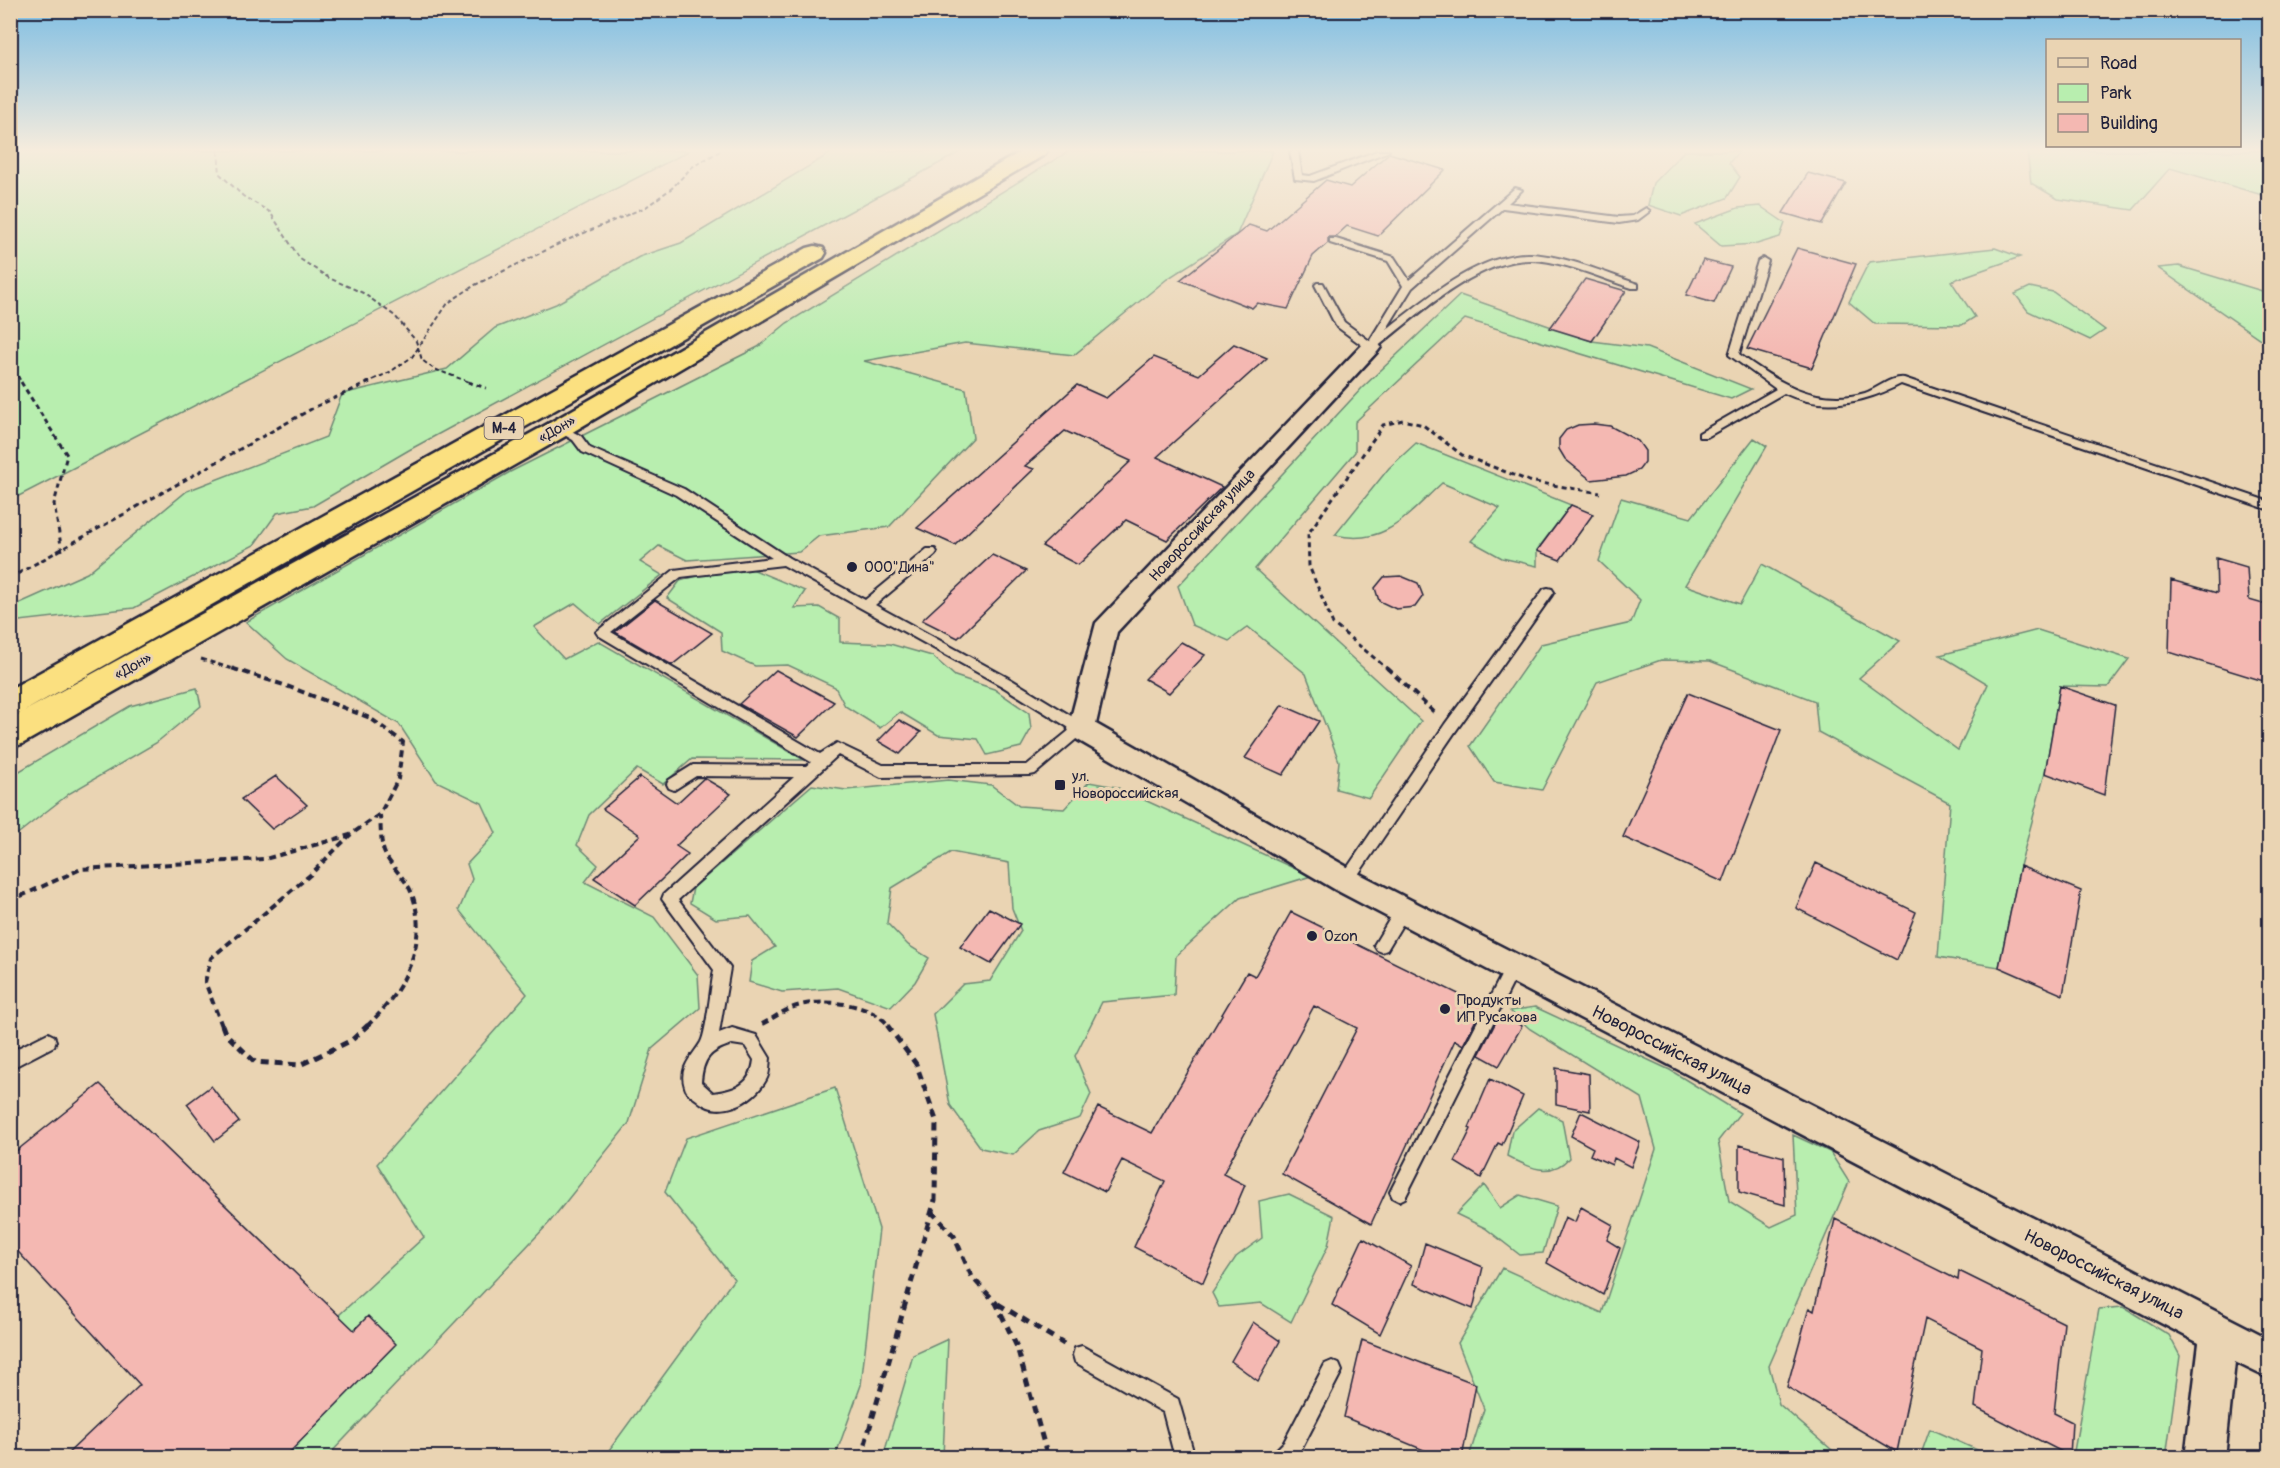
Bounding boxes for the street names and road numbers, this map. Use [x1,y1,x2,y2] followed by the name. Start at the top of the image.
[535,411,579,448] street label: «Дон»
[484,417,524,439] road number: М-4
[1145,465,1260,586] street label: Новороссийская улица
[111,648,156,684] street label: «Дон»
[1588,1000,1756,1101] street label: Новороссийская улица
[2020,1224,2188,1325] street label: Новороссийская улица

